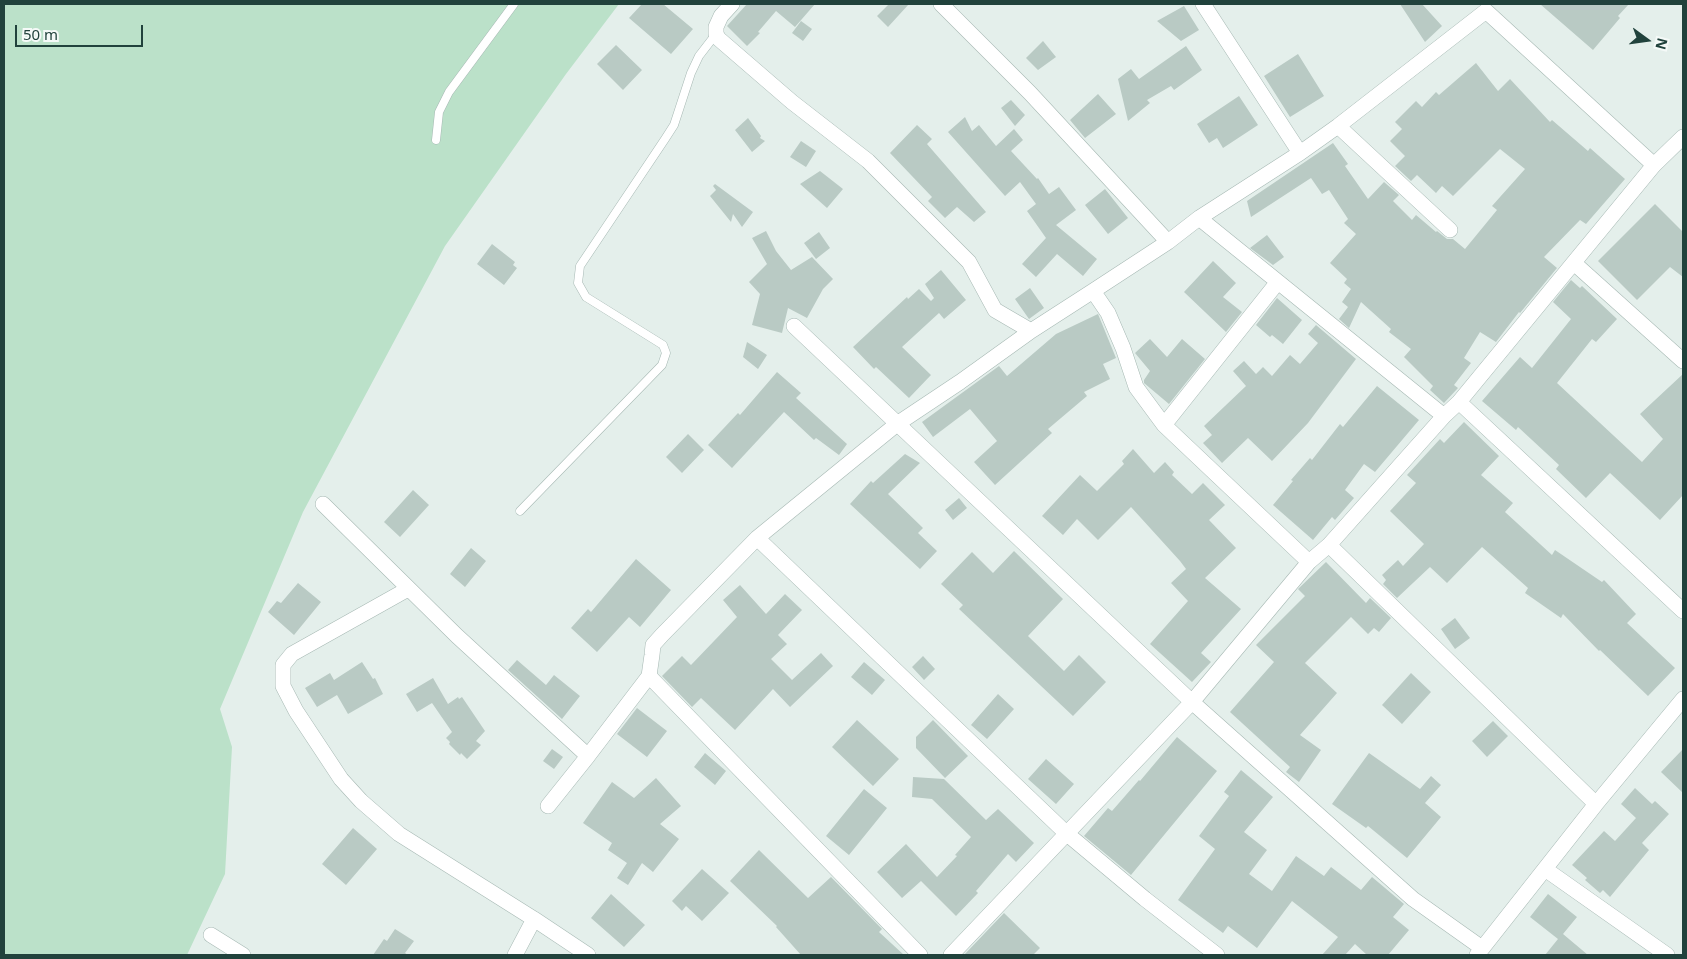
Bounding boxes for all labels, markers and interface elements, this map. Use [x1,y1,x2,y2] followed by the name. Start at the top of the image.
[18,15,145,47] scale bar
[1622,15,1672,65] north arrow
[23,24,58,44] text: 50 m
[1651,36,1673,52] text: N

